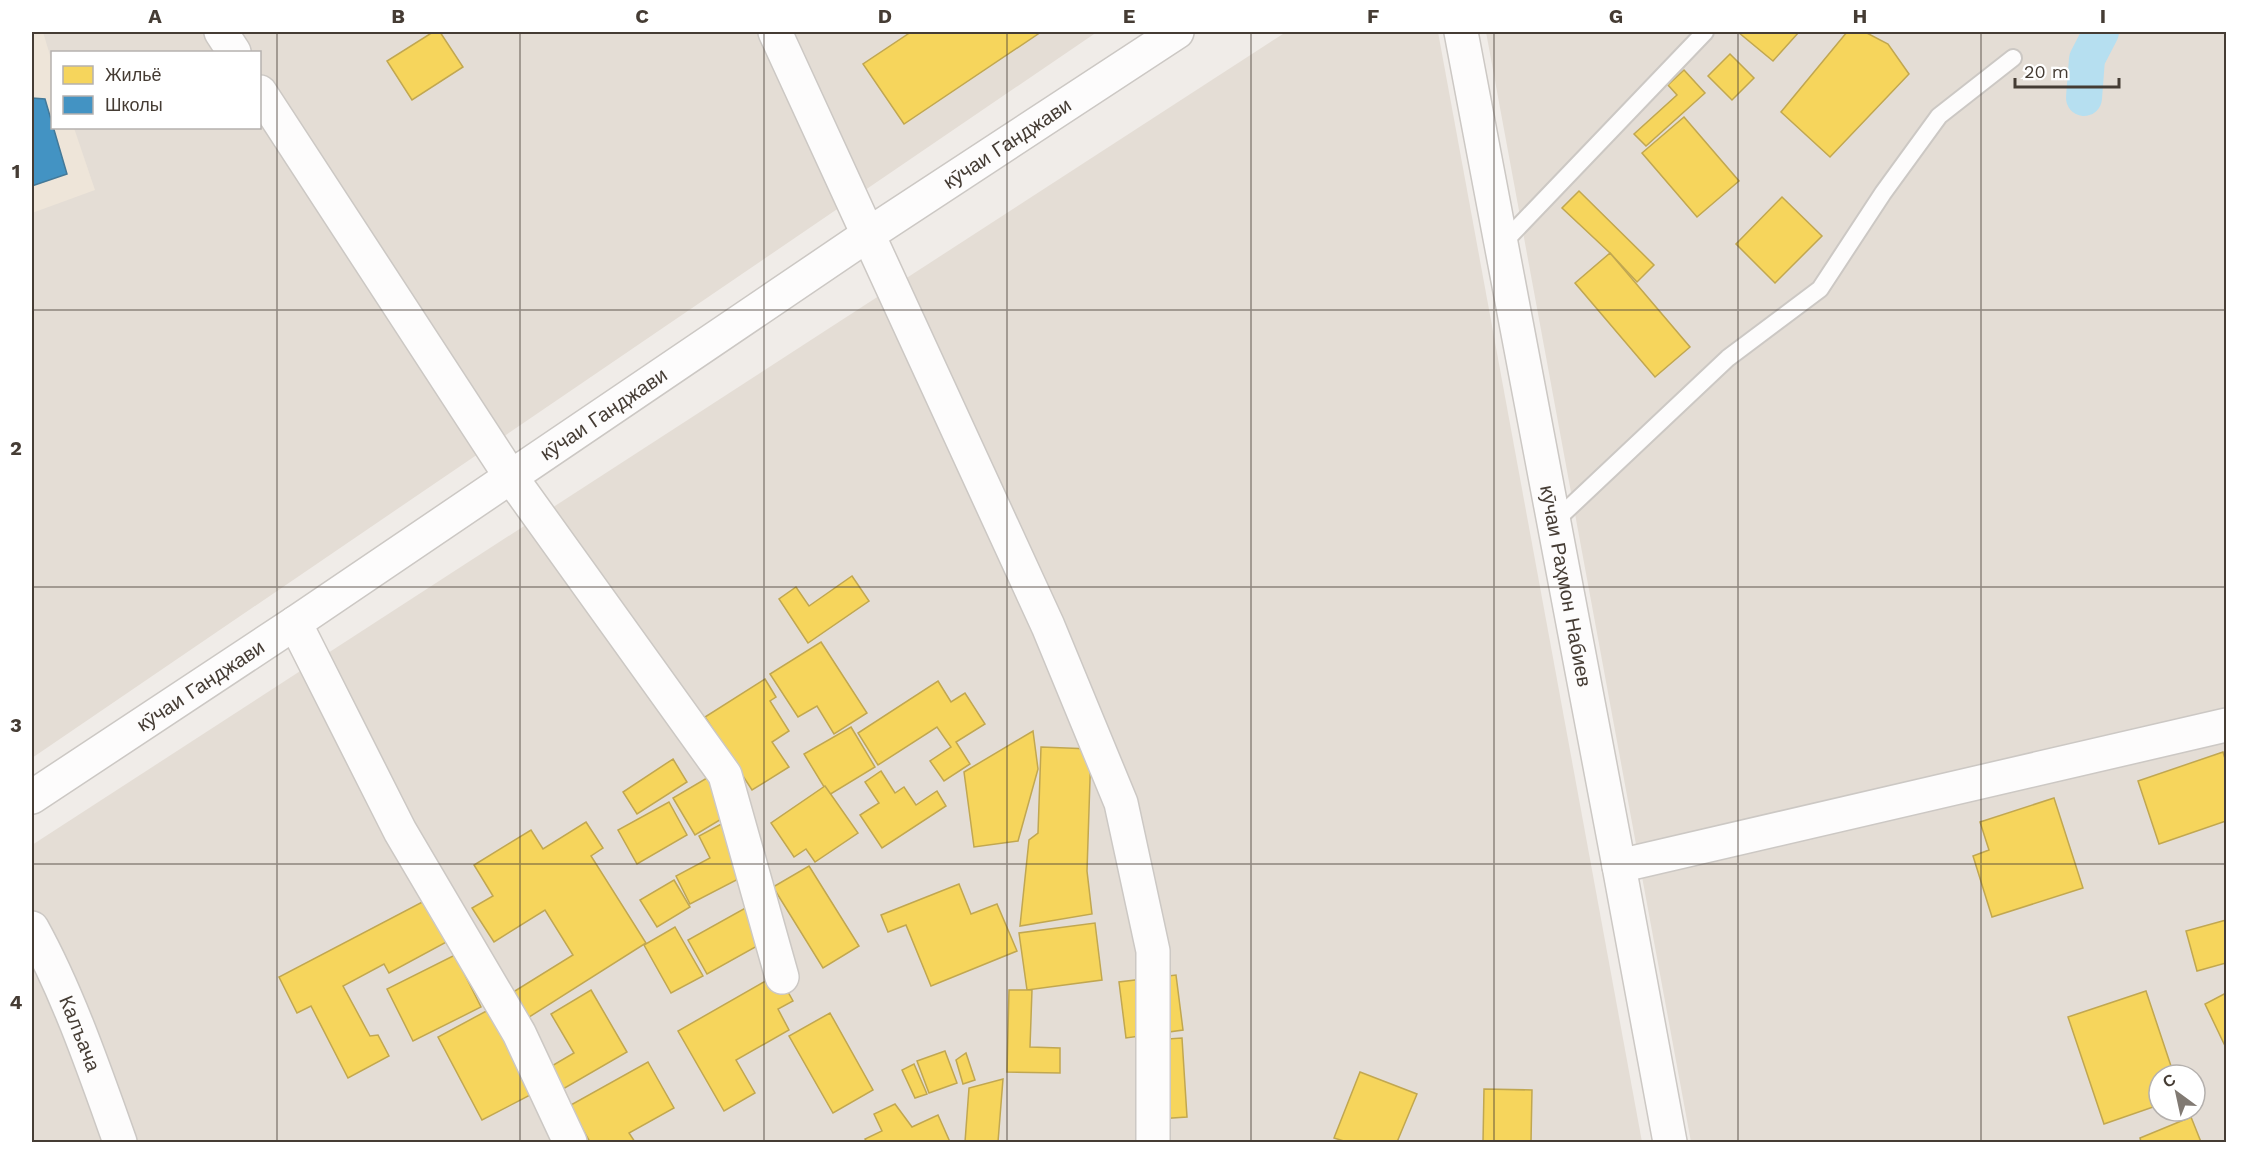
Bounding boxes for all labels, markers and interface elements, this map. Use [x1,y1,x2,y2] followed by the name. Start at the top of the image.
[148,4,162,28] text: A
[391,4,405,28] text: B
[635,4,649,28] text: C
[878,4,892,28] text: D
[1123,4,1135,28] text: E
[1367,4,1379,28] text: F
[1609,4,1623,28] text: G
[1853,4,1867,28] text: H
[2100,4,2106,28] text: I
[51,51,261,129] legend
[2015,51,2118,89] scale bar
[2024,61,2069,82] text: 20 m
[105,64,162,85] text: Жильё
[939,93,1076,194] street label: кӯчаи Ганджави
[105,94,163,115] text: Школы
[12,159,20,183] text: 1
[535,362,672,465] street label: кӯчаи Ганджави
[10,436,22,460] text: 2
[1535,483,1597,689] street label: кӯчаи Раҳмон Набиев
[132,635,269,736] street label: кӯчаи Ганджави
[10,713,22,737] text: 3
[10,990,23,1014] text: 4
[54,992,106,1076] street label: Калъача
[2147,1063,2207,1123] north arrow
[2159,1069,2179,1092] text: С

